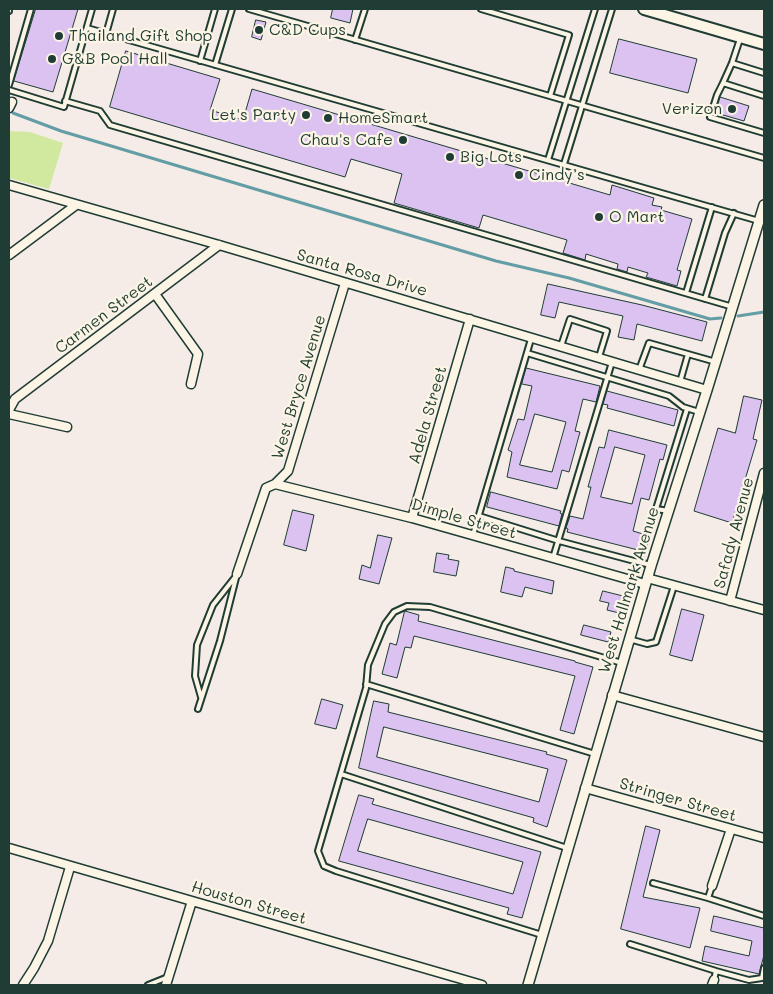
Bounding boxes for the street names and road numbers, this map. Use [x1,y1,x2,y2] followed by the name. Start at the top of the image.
[295,245,429,301] street label: Santa Rosa Drive
[52,272,156,358] street label: Carmen Street
[268,312,330,462] street label: West Bryce Avenue
[405,364,451,466] street label: Adela Street
[710,475,758,591] street label: Safady Avenue
[409,495,519,543] street label: Dimple Street
[595,504,663,676] street label: West Hallmark Avenue
[617,774,739,826] street label: Stringer Street
[189,877,309,929] street label: Houston Street

